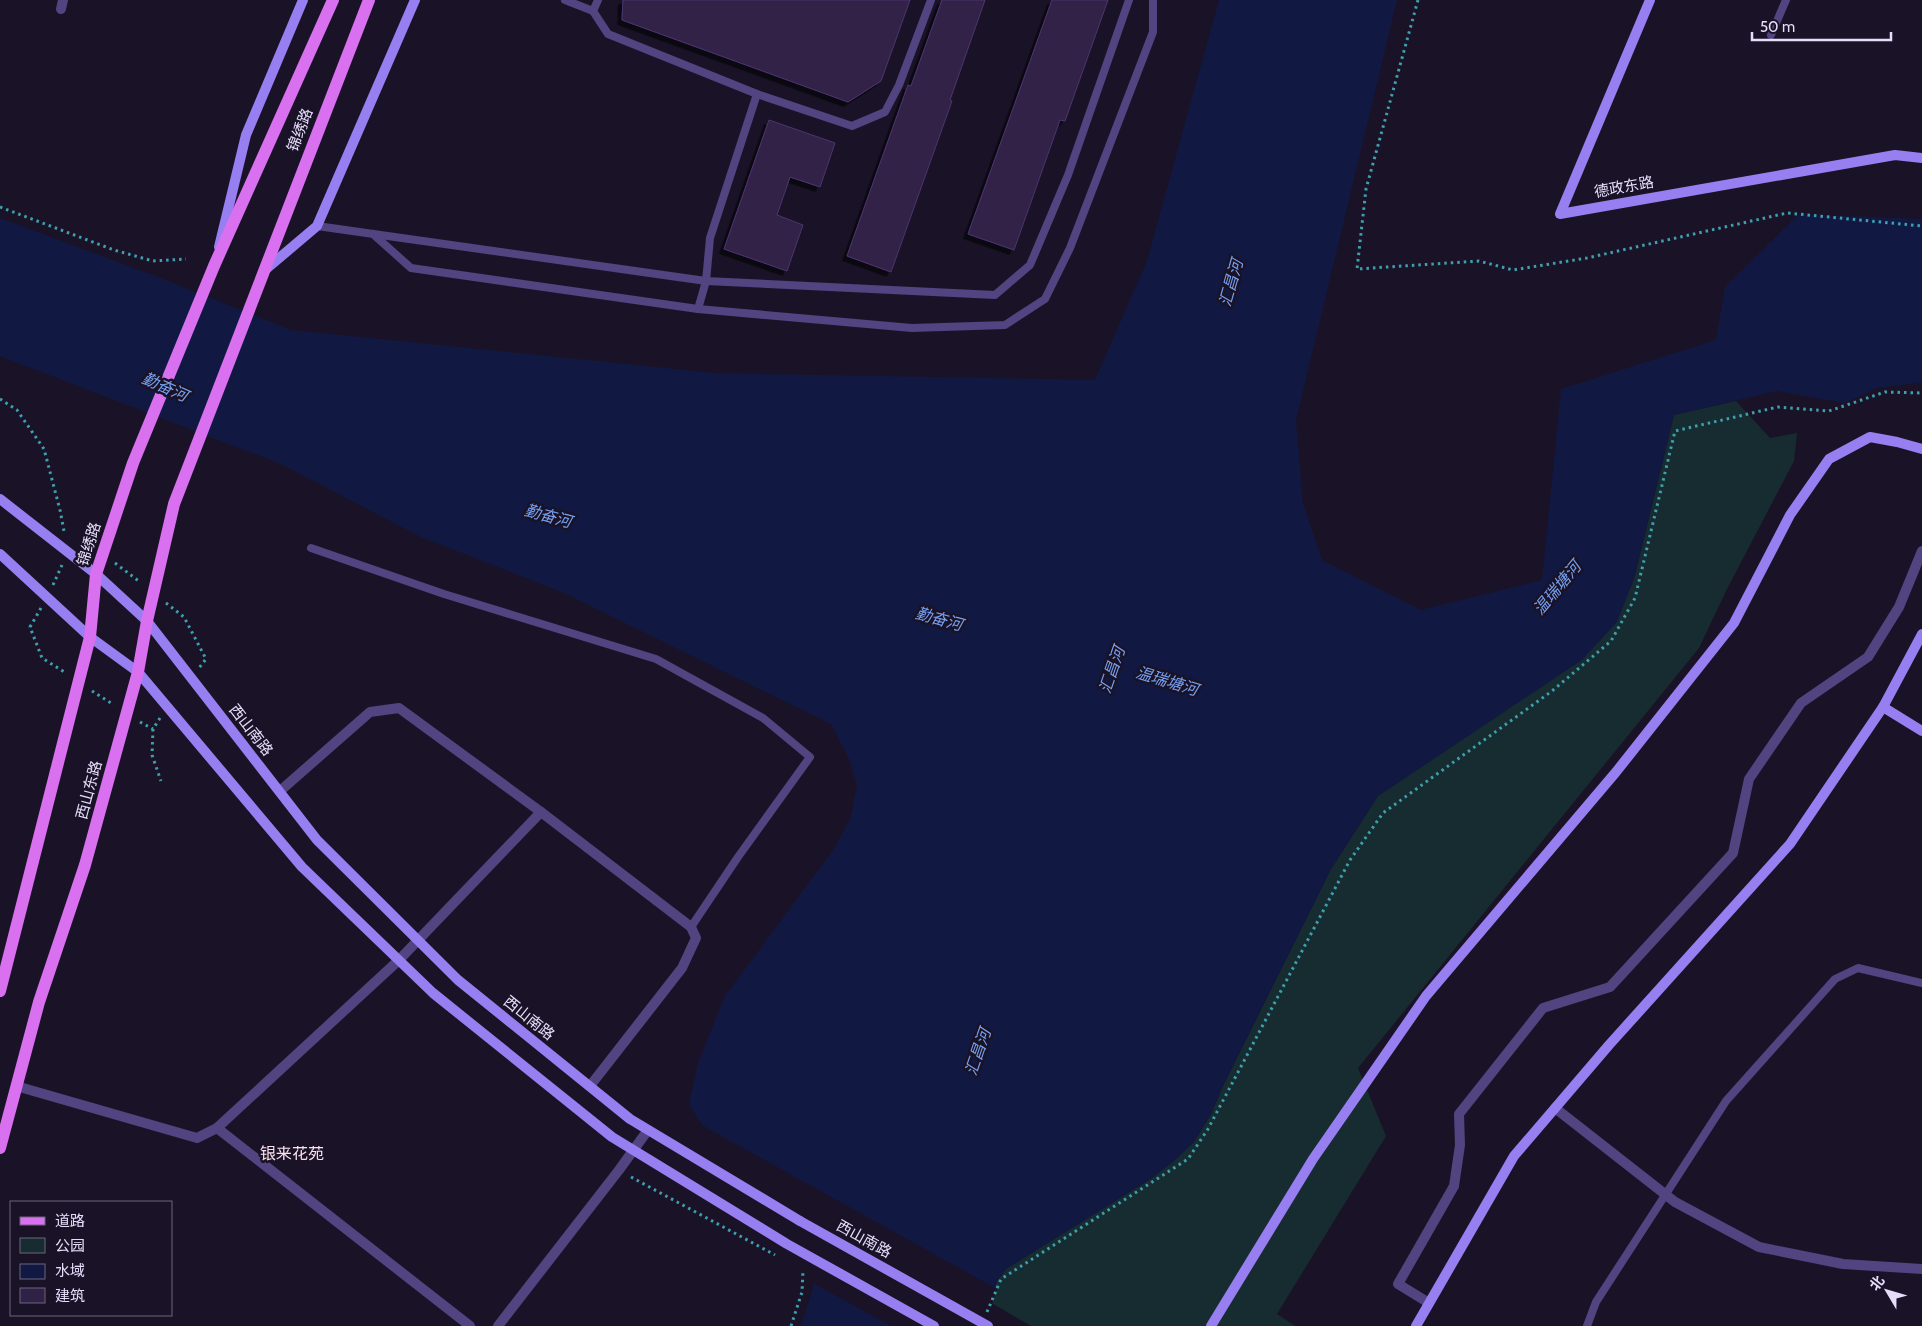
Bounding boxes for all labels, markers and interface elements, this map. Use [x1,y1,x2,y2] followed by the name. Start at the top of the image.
[1752,10,1891,42] scale bar
[1760,18,1795,36] text: 50 m
[284,106,316,154] street label: 锦绣路
[1593,173,1655,201] street label: 德政东路
[1215,254,1248,309] water label: 汇昌河
[139,369,194,407] water label: 勤奋河
[522,501,577,532] water label: 勤奋河
[73,520,105,568] street label: 锦绣路
[1529,555,1587,619] water label: 温瑞塘河
[913,604,968,635] water label: 勤奋河
[1095,641,1130,696] water label: 汇昌河
[1134,663,1203,700] water label: 温瑞塘河
[225,701,277,759] street label: 西山南路
[73,759,105,821] street label: 西山东路
[500,992,558,1044] street label: 西山南路
[961,1023,996,1078] water label: 汇昌河
[260,1144,324,1163] district label: 银来花苑
[10,1201,172,1316] legend
[55,1212,85,1230] text: 道路
[833,1217,895,1261] street label: 西山南路
[55,1237,85,1255] text: 公园
[55,1262,85,1280] text: 水域
[1862,1266,1912,1316] north arrow
[1865,1272,1888,1294] text: 北
[55,1287,85,1305] text: 建筑

